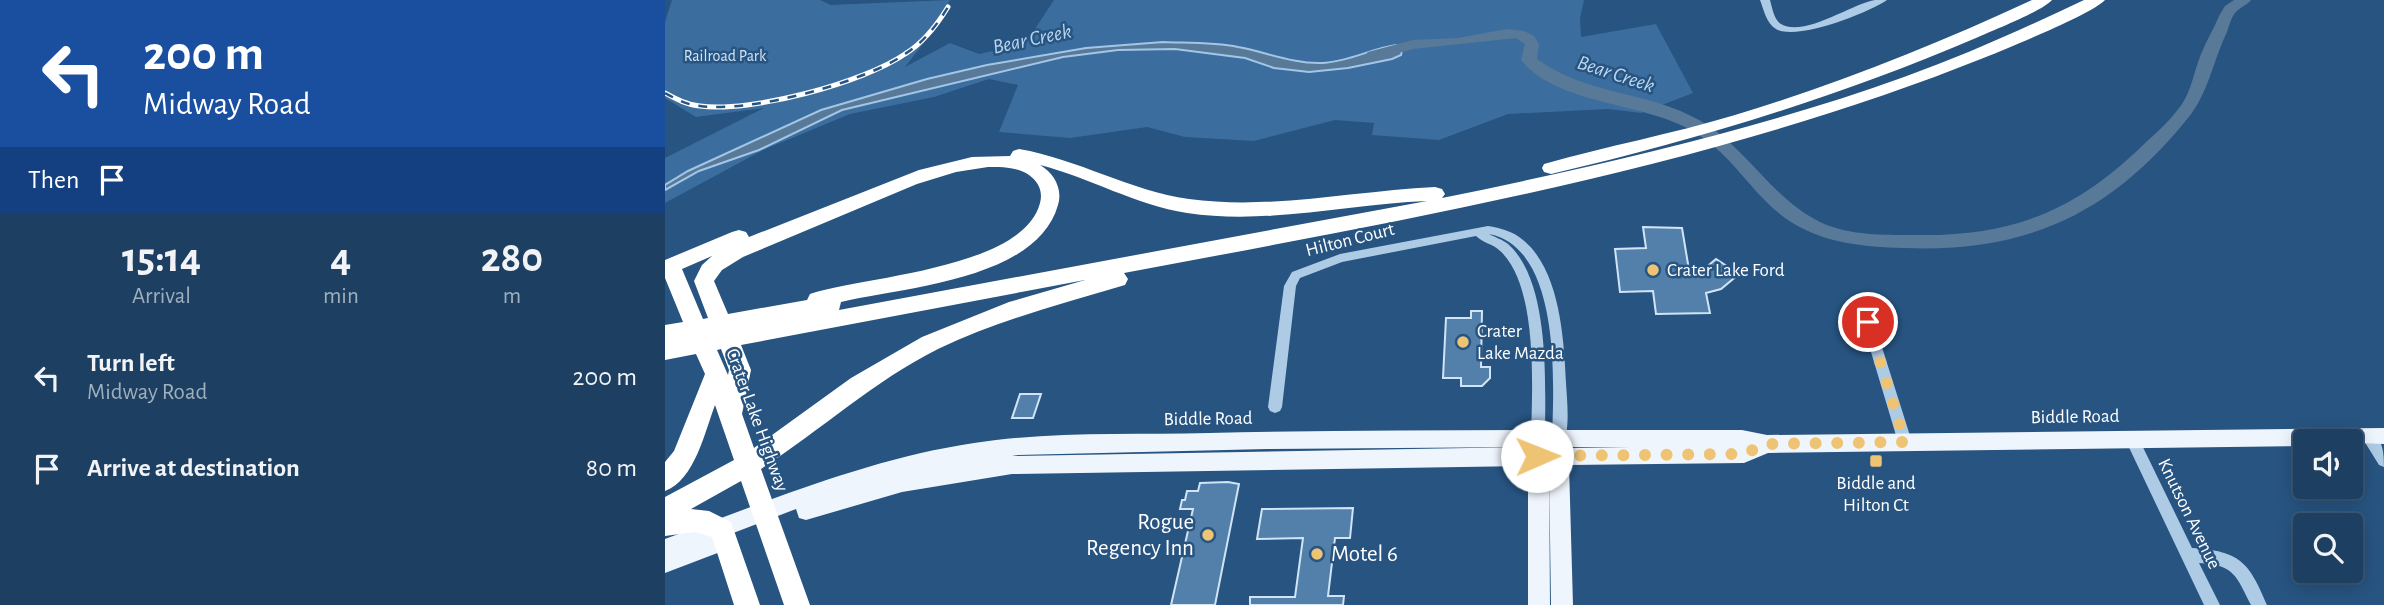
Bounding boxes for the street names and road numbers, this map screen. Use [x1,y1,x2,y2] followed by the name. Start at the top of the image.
[1304,220,1396,260] street label: Hilton Court
[722,346,792,494] street label: Crater Lake Highway
[2030,407,2120,427] street label: Biddle Road
[1163,409,1253,429] street label: Biddle Road
[2154,456,2224,572] street label: Knutson Avenue

